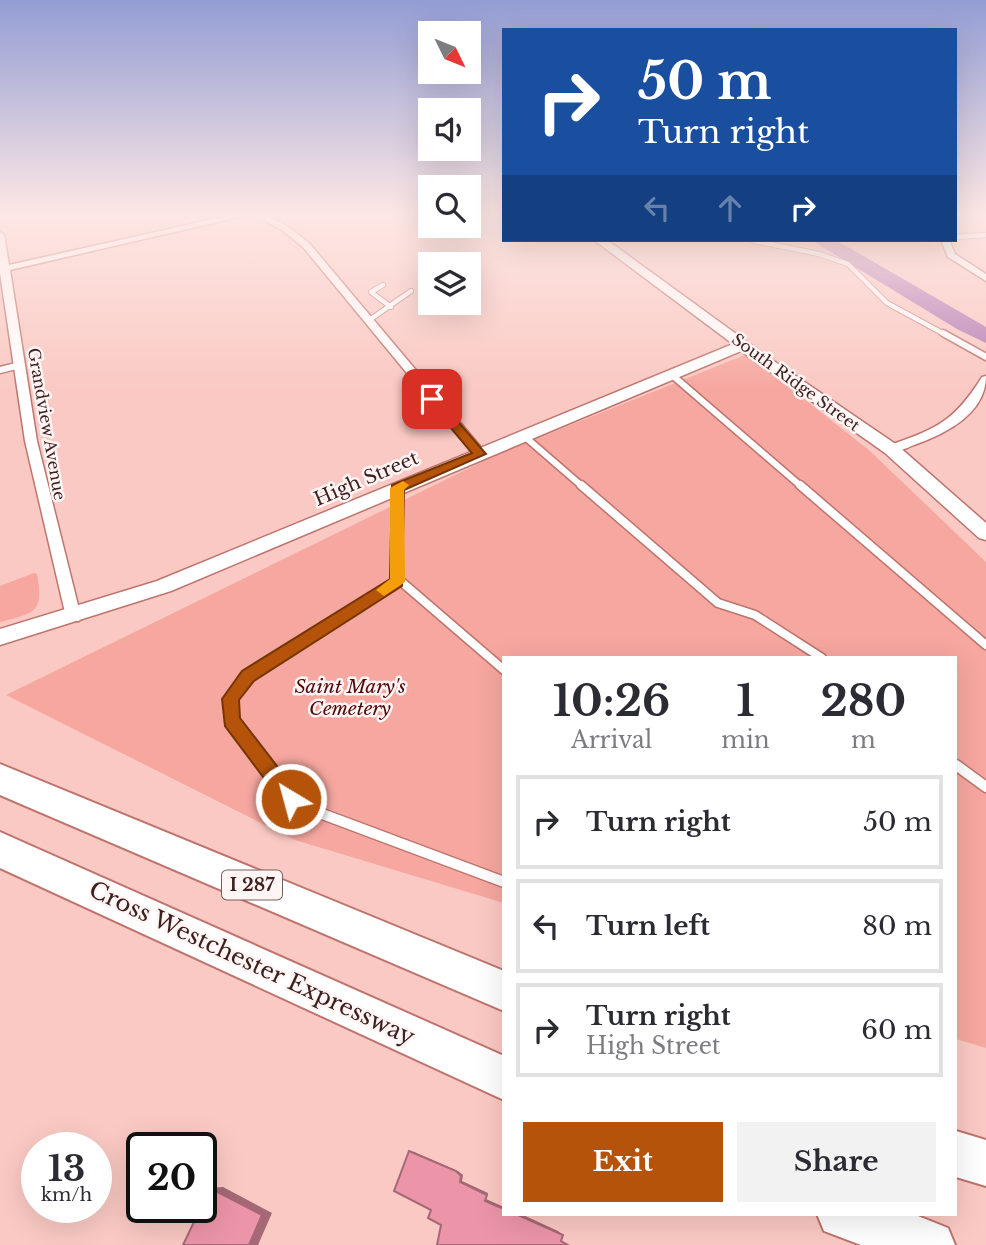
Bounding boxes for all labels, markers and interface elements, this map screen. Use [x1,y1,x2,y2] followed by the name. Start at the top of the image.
[418,21,481,84] north arrow
[418,21,481,315] map controls
[638,51,771,112] text: 50 m
[523,56,614,147] icon: right
[418,98,481,161] button: sound
[638,112,809,152] text: Turn right
[418,175,481,238] button: search
[638,189,676,227] icon: left
[711,189,749,227] icon: ahead
[784,189,822,227] icon: right
[418,252,481,315] button: layers
[728,329,864,435] street label: South Ridge Street
[24,346,70,502] street label: Grandview Avenue
[402,369,462,429] pin
[413,380,451,418] icon: arrive
[311,446,423,511] street label: High Street
[294,675,406,720] park label: Saint Mary's Cemetery
[553,675,670,727] text: 10:26
[736,675,755,727] text: 1
[820,675,906,727] text: 280
[571,726,652,754] text: Arrival
[721,726,770,754] text: min
[851,726,876,754] text: m
[254,762,328,836] position arrow
[527,803,565,841] icon: right
[586,806,731,838] text: Turn right
[863,806,932,838] text: 50 m
[222,870,282,900] road number: I 287
[85,875,420,1051] street label: Cross Westchester Expressway
[527,907,565,945] icon: left
[586,910,710,942] text: Turn left
[862,910,932,942] text: 80 m
[586,1000,731,1032] text: Turn right
[527,1011,565,1049] icon: right
[861,1014,932,1046] text: 60 m
[586,1032,721,1060] text: High Street
[523,1122,723,1202] button: Exit
[737,1122,936,1202] button: Share
[126,1132,217,1223] speed limit sign: 20
[48,1147,85,1190] text: 13
[41,1184,92,1206] text: km/h

